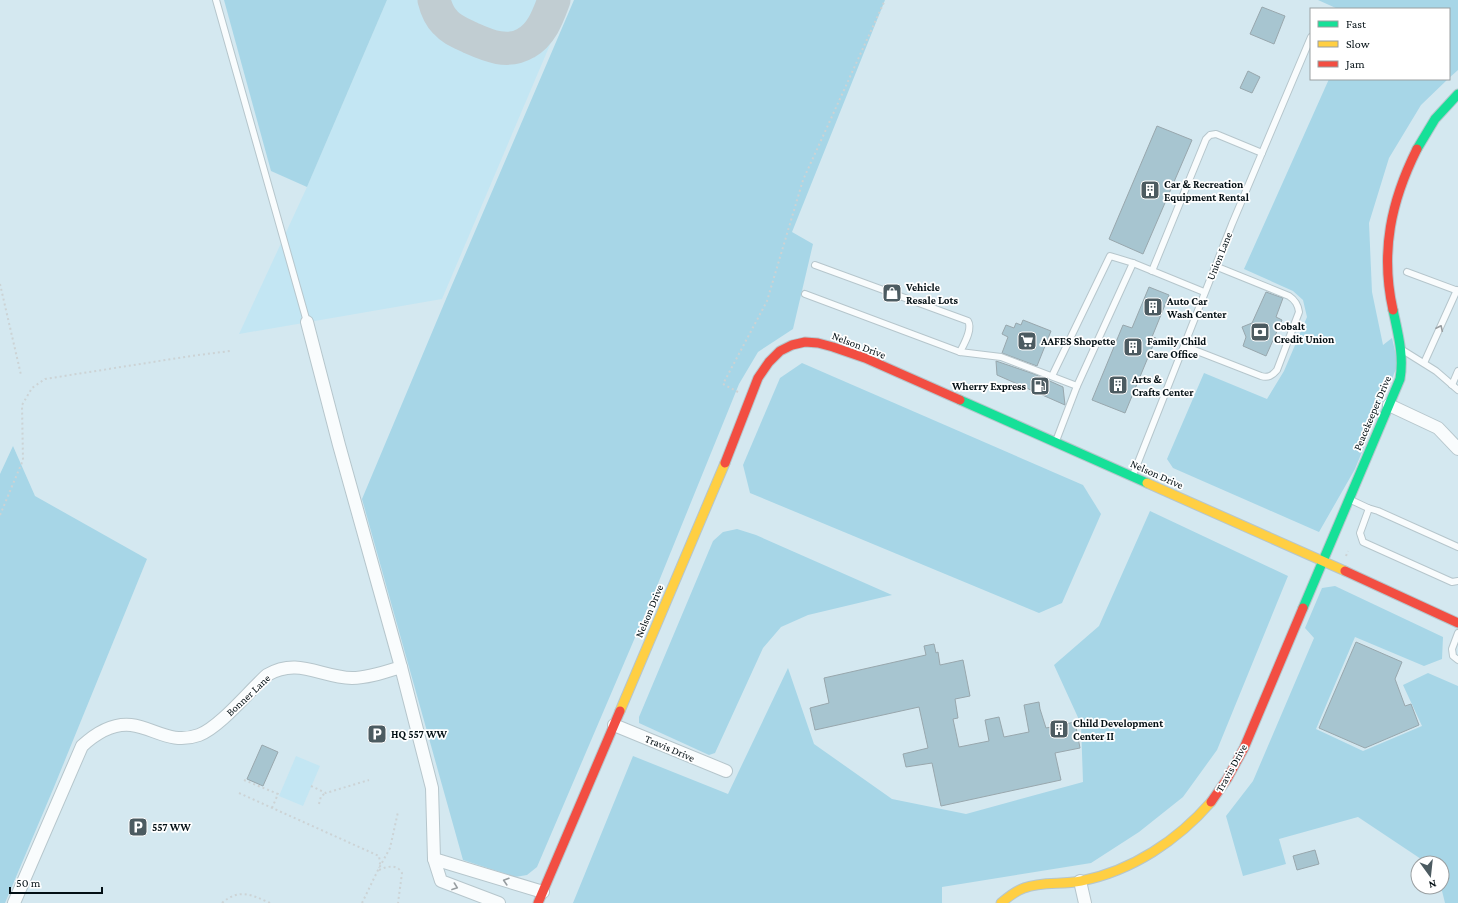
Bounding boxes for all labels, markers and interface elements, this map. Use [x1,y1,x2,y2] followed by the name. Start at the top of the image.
[1310,8,1450,80] legend
[1346,17,1367,31] text: Fast
[1346,37,1370,51] text: Slow
[1345,57,1365,71] text: Jam
[1164,178,1250,203] place label: Car & Recreation Equipment Rental
[1139,179,1161,201] building icon: Car & Recreation Equipment Rental
[1204,230,1234,282] street label: Union Lane
[905,281,958,306] place label: Vehicle Resale Lots
[881,282,903,304] shop icon: Vehicle Resale Lots
[1166,295,1227,320] place label: Auto Car Wash Center
[1142,296,1164,318] building icon: Auto Car Wash Center
[1274,320,1335,345] place label: Cobalt Credit Union
[1249,321,1271,343] bank icon: Cobalt Credit Union
[1435,324,1443,332] one-way arrow
[830,329,888,361] street label: Nelson Drive
[1016,330,1038,352] supermarket icon: AAFES Shopette
[1040,335,1115,347] place label: AAFES Shopette
[1147,335,1206,360] place label: Family Child Care Office
[1122,336,1144,358] building icon: Family Child Care Office
[1131,373,1194,398] place label: Arts & Crafts Center
[1107,374,1129,396] building icon: Arts & Crafts Center
[1351,374,1394,453] street label: Peacekeeper Drive
[1029,375,1051,397] fuel station icon: Wherry Express
[951,380,1027,392] place label: Wherry Express
[1129,457,1185,491] street label: Nelson Drive
[632,582,666,639] street label: Nelson Drive
[224,672,272,718] street label: Bonner Lane
[1073,717,1163,742] place label: Child Development Center II
[1048,718,1070,740] building icon: Child Development Center II
[366,723,388,745] parking icon: HQ 557 WW
[391,728,448,740] place label: HQ 557 WW
[643,732,697,764] street label: Travis Drive
[1213,742,1249,794] street label: Travis Drive
[127,816,149,838] parking icon: 557 WW
[152,821,191,833] place label: 557 WW
[1410,855,1450,895] north arrow
[10,869,102,895] scale bar
[16,876,41,890] text: 50 m
[502,877,509,886] one-way arrow
[1427,878,1438,892] text: N
[452,882,459,890] one-way arrow

